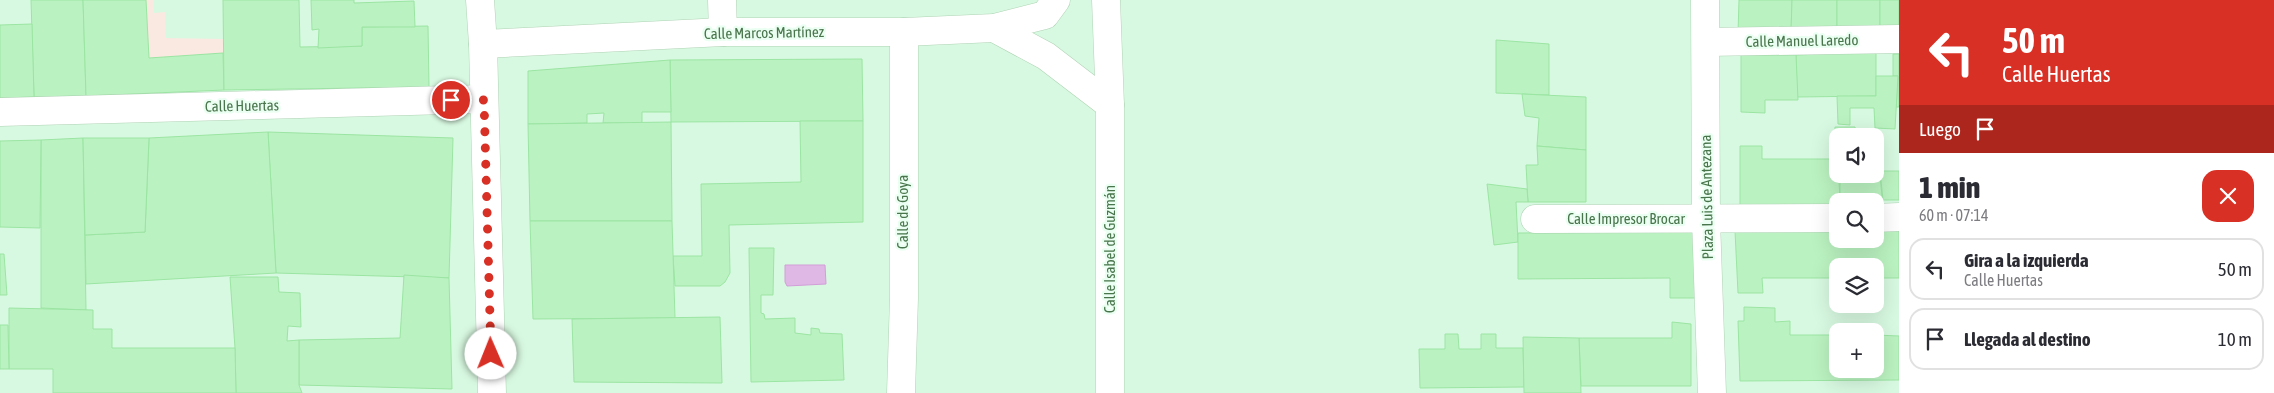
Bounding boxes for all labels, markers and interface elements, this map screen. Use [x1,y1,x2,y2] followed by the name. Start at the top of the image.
[1919,20,1984,85] icon: left
[2002,20,2065,60] text: 50 m
[704,23,825,42] street label: Calle Marcos Martínez
[1745,31,1859,50] street label: Calle Manuel Laredo
[2002,61,2111,87] text: Calle Huertas
[430,79,472,121] pin
[437,86,465,114] icon: arrive
[205,96,279,115] street label: Calle Huertas
[1971,115,1999,143] icon: arrive
[1919,118,1961,140] text: Luego
[1829,128,1884,378] map controls
[1829,128,1884,183] button: sound
[1697,134,1716,260] street label: Plaza Luis de Antezana
[1919,170,1980,204] text: 1 min
[2202,170,2254,222] button: close
[894,175,911,249] street label: Calle de Goya
[1101,185,1118,313] street label: Calle Isabel de Guzmán
[1829,193,1884,248] button: search
[1919,206,1989,224] text: 60 m · 07:14
[1567,210,1685,227] street label: Calle Impresor Brocar
[1964,249,2089,271] text: Gira a la izquierda
[1921,255,1949,283] icon: left
[1829,258,1884,313] button: layers
[2218,258,2252,280] text: 50 m
[1964,271,2043,289] text: Calle Huertas
[1829,323,1884,378] button: +
[1921,325,1949,353] icon: arrive
[464,327,516,379] position arrow
[1964,328,2091,350] text: Llegada al destino
[2218,328,2252,350] text: 10 m

